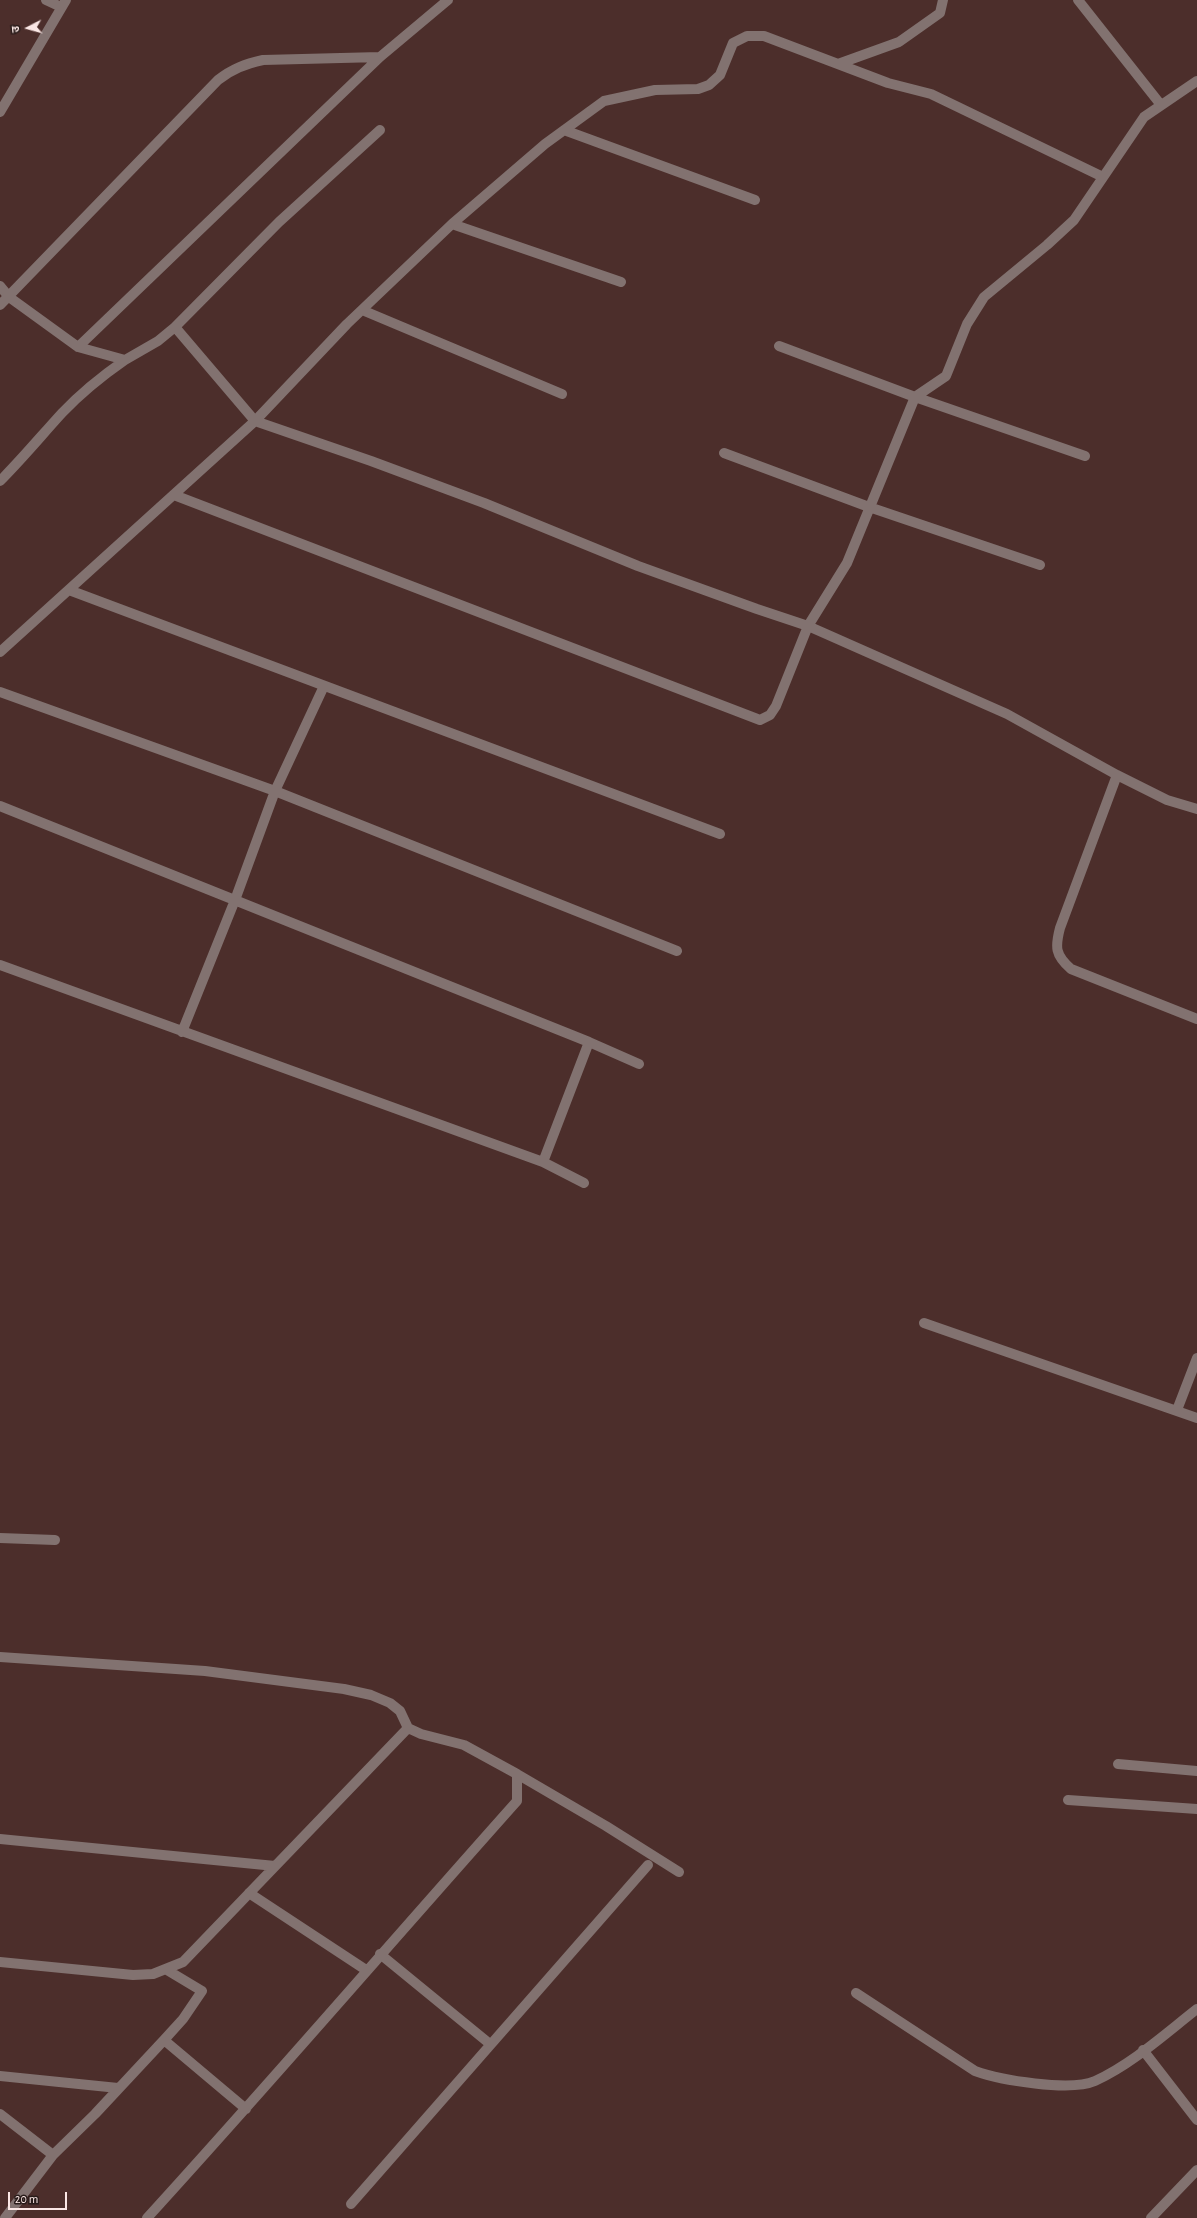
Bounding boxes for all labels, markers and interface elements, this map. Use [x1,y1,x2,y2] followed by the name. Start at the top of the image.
[8,8,48,48] north arrow
[10,26,21,33] text: उ
[10,2184,69,2210] scale bar
[15,2193,38,2205] text: 20 m

